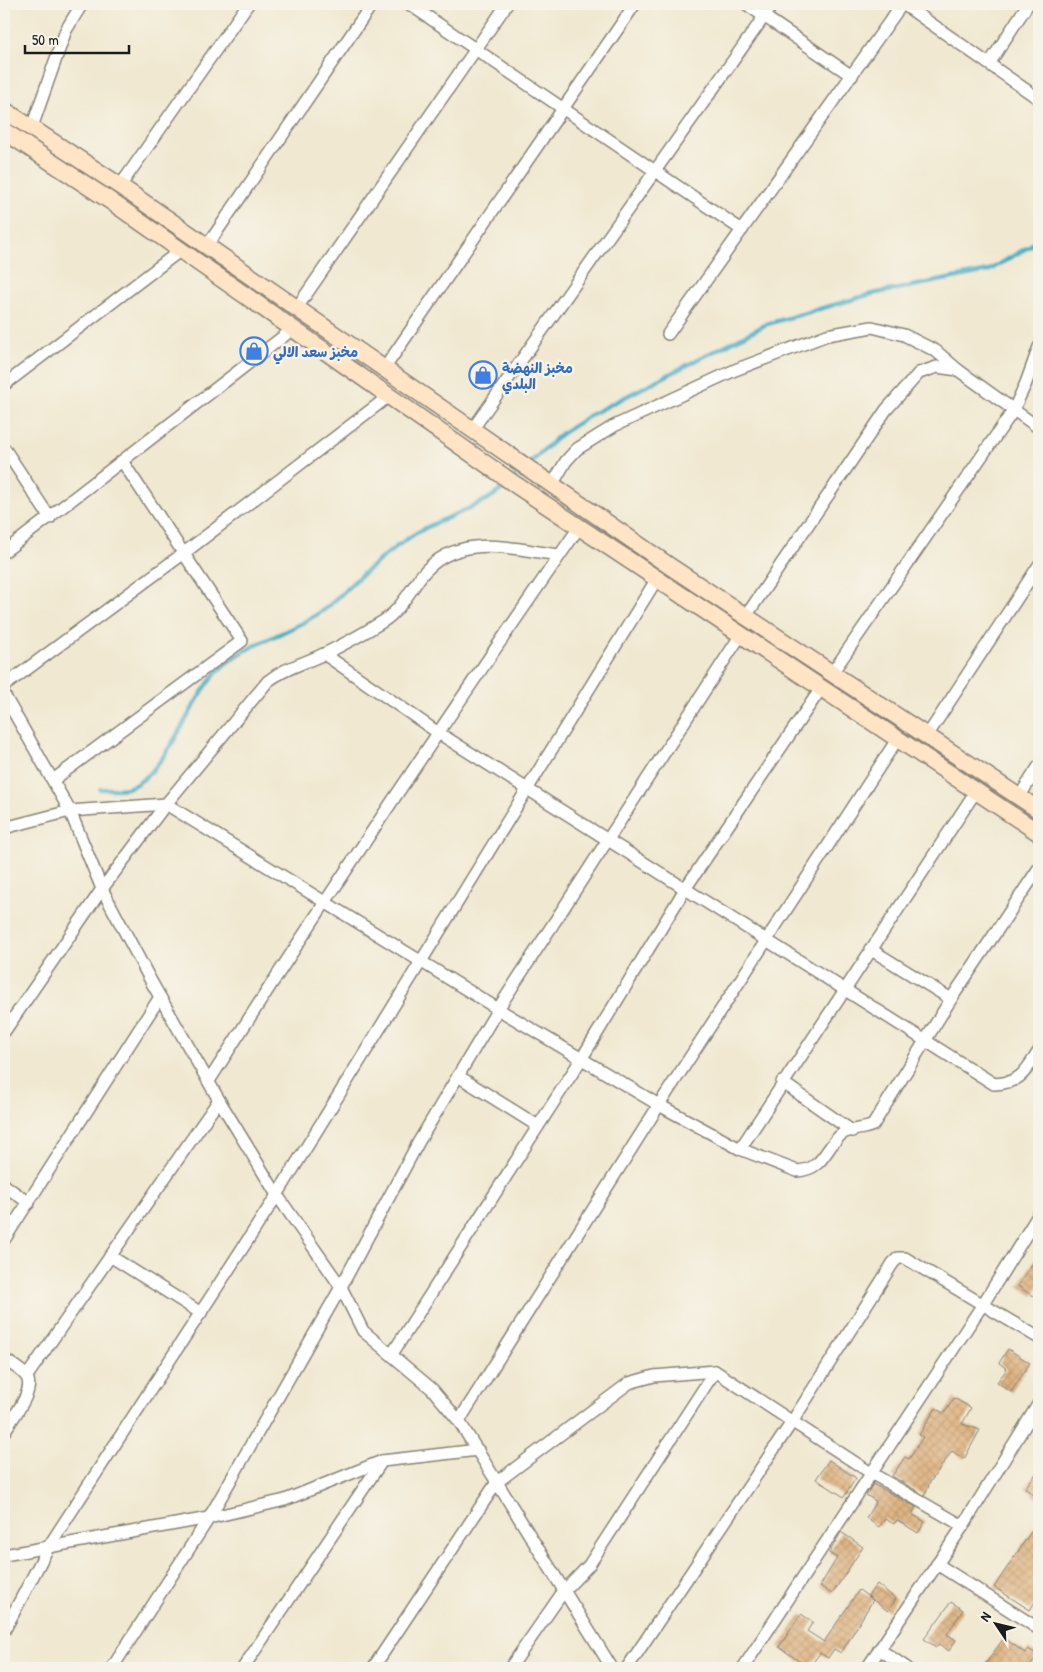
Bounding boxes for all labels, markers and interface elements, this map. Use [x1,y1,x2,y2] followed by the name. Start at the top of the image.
[25,22,129,54] scale bar
[32,29,59,50] text: 50 m
[239,336,269,366] shop icon: مخبز سعد الالي
[273,342,358,365] place label: مخبز سعد الالي
[502,358,573,395] place label: مخبز النهضة البلدي
[468,360,498,390] shop icon: مخبز النهضة البلدي
[970,1600,1020,1650] north arrow
[975,1607,995,1625] text: N

